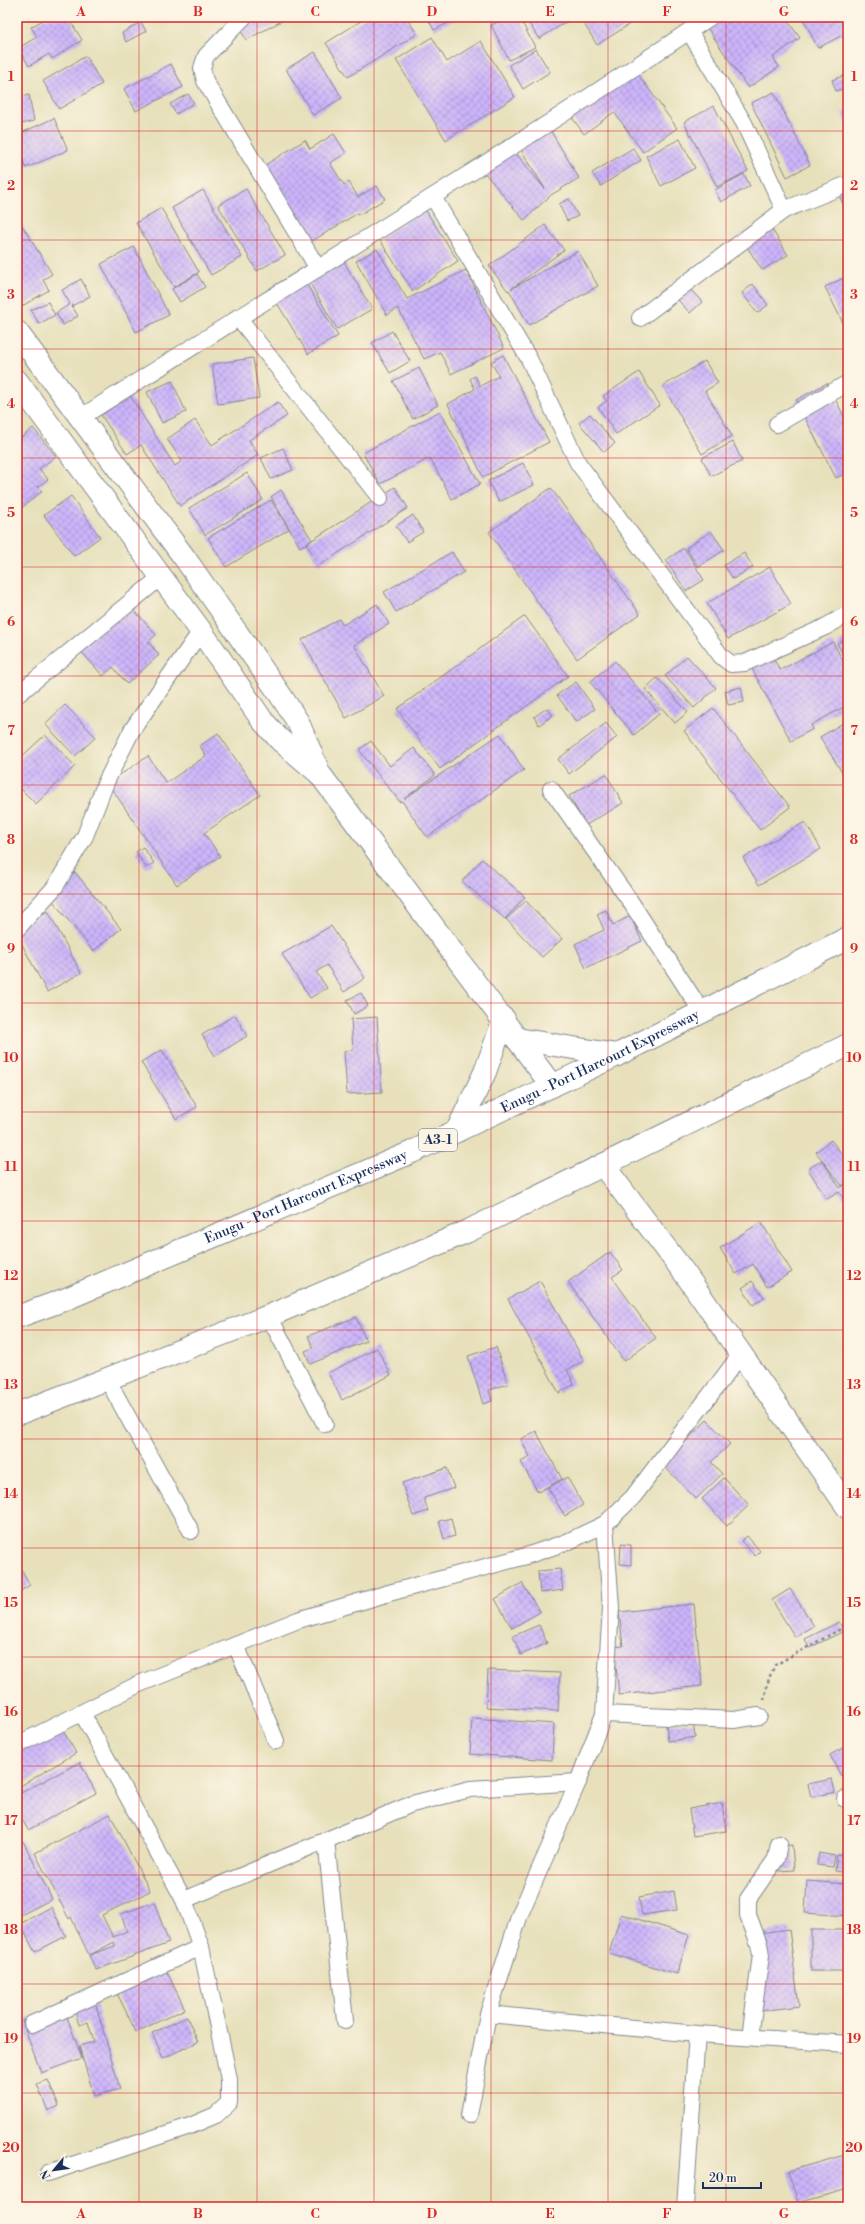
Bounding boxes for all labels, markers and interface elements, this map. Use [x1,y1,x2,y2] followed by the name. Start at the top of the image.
[75,4,86,20] text: A
[193,4,203,20] text: B
[310,4,320,20] text: C
[427,4,437,20] text: D
[545,4,555,20] text: E
[662,4,672,20] text: F
[779,4,790,20] text: G
[8,69,15,85] text: 1
[851,69,858,85] text: 1
[7,178,15,194] text: 2
[850,178,858,194] text: 2
[7,287,15,303] text: 3
[850,287,858,303] text: 3
[7,396,16,412] text: 4
[850,396,859,412] text: 4
[7,505,15,521] text: 5
[850,505,858,521] text: 5
[7,614,15,630] text: 6
[850,614,858,630] text: 6
[7,723,15,739] text: 7
[850,723,858,739] text: 7
[7,832,15,848] text: 8
[850,832,858,848] text: 8
[7,941,15,957] text: 9
[850,941,858,957] text: 9
[498,1006,703,1118] street label: Enugu - Port Harcourt Expressway
[3,1050,19,1066] text: 10
[846,1050,862,1066] text: 10
[419,1129,457,1151] road number: A3-1
[202,1146,410,1248] street label: Enugu - Port Harcourt Expressway
[5,1159,18,1175] text: 11
[848,1159,861,1175] text: 11
[4,1268,18,1284] text: 12
[847,1268,861,1284] text: 12
[4,1377,18,1393] text: 13
[847,1377,861,1393] text: 13
[4,1486,18,1502] text: 14
[847,1486,861,1502] text: 14
[4,1595,18,1611] text: 15
[847,1595,861,1611] text: 15
[4,1704,18,1720] text: 16
[847,1704,861,1720] text: 16
[4,1813,18,1829] text: 17
[847,1813,861,1829] text: 17
[4,1922,18,1938] text: 18
[847,1922,861,1938] text: 18
[4,2031,18,2047] text: 19
[847,2031,861,2047] text: 19
[2,2140,20,2156] text: 20
[845,2140,863,2156] text: 20
[34,2150,74,2190] north arrow
[703,2164,761,2190] scale bar
[38,2167,54,2182] text: N
[709,2171,737,2186] text: 20 m
[75,2206,86,2222] text: A
[193,2206,203,2222] text: B
[310,2206,320,2222] text: C
[427,2206,437,2222] text: D
[545,2206,555,2222] text: E
[662,2206,672,2222] text: F
[779,2206,790,2222] text: G

